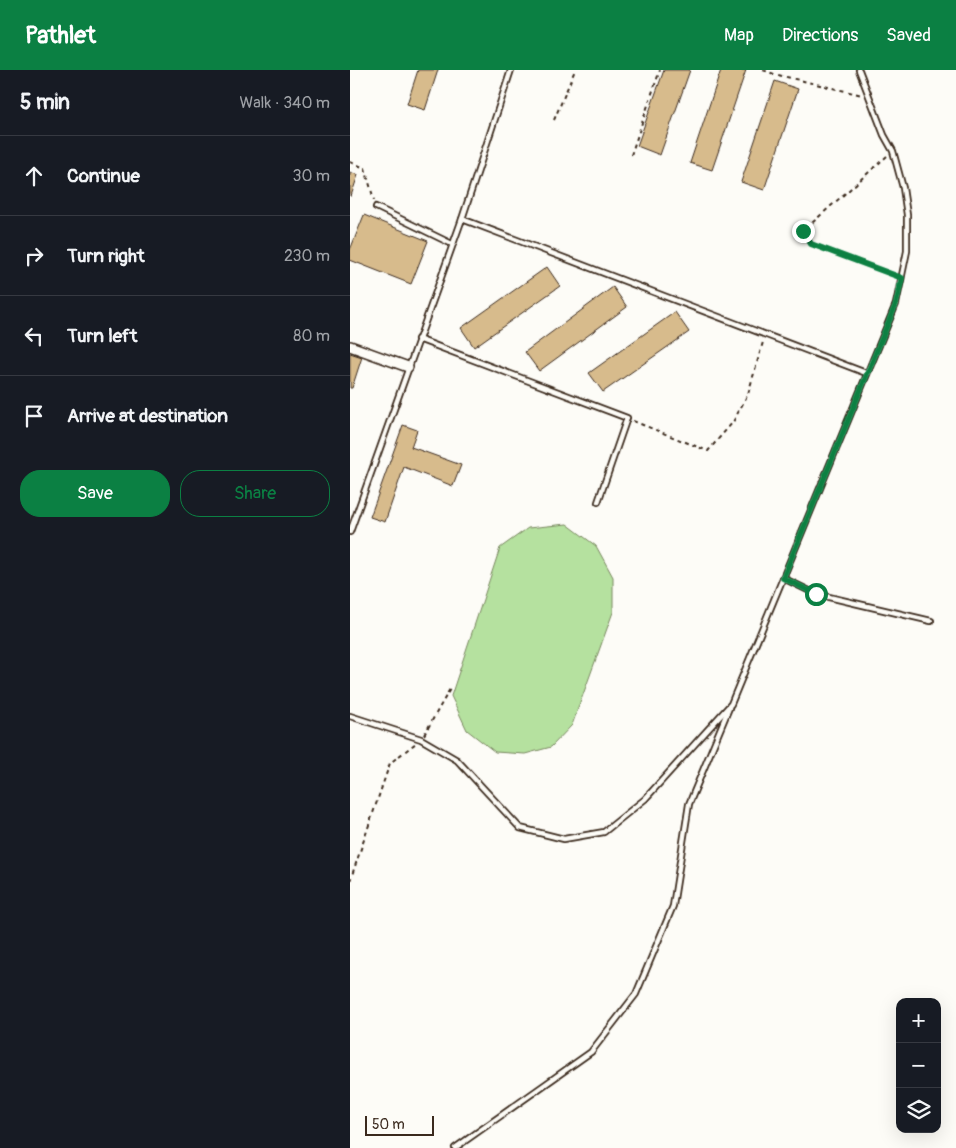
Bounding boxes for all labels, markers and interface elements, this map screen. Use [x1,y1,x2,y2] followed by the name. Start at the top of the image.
[25,21,96,50] text: Pathlet
[724,24,754,47] text: Map
[782,24,858,47] text: Directions
[886,24,931,47] text: Saved
[20,89,70,116] text: 5 min
[239,93,330,113] text: Walk · 340 m
[20,162,48,190] icon: ahead
[67,164,140,188] text: Continue
[292,166,330,186] text: 30 m
[792,220,815,243] route end
[20,242,48,270] icon: right
[67,244,145,268] text: Turn right
[284,246,330,266] text: 230 m
[20,322,48,350] icon: left
[67,324,137,348] text: Turn left
[293,326,330,346] text: 80 m
[20,402,48,430] icon: arrive
[67,404,228,428] text: Arrive at destination
[20,470,170,517] button: Save
[180,470,330,517] button: Share
[805,583,828,606] route start
[896,998,941,1133] map controls
[896,998,941,1043] button: +
[896,1043,941,1088] button: −
[896,1088,941,1133] button: layers
[365,1113,434,1136] scale bar
[372,1116,405,1133] text: 50 m

